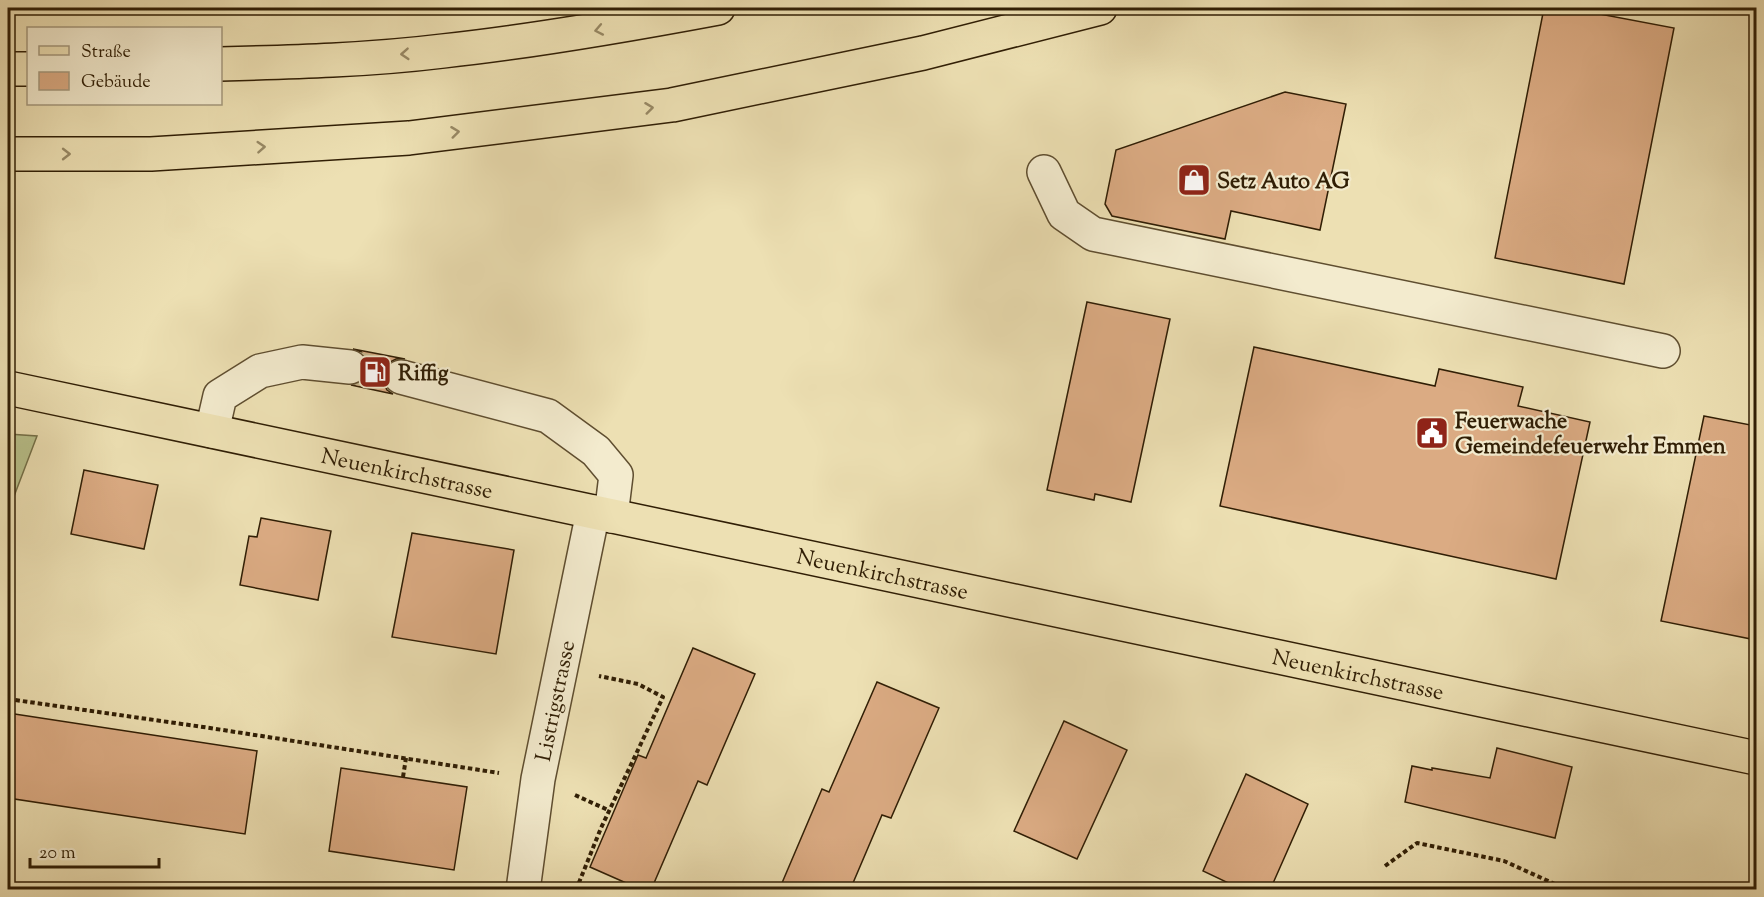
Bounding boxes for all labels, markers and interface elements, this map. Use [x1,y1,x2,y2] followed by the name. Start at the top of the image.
[594,23,604,36] one-way arrow
[27,27,222,105] legend
[81,40,131,66] text: Straße
[401,48,410,61] one-way arrow
[81,70,151,96] text: Gebäude
[644,102,653,114] one-way arrow
[451,126,460,138] one-way arrow
[256,141,265,154] one-way arrow
[62,148,71,160] one-way arrow
[1176,162,1212,198] shop icon: Setz Auto AG
[1217,167,1350,199] place label: Setz Auto AG
[357,354,393,390] fuel station icon: Riffig
[398,359,449,391] place label: Riffig
[1455,407,1726,464] place label: Feuerwache Gemeindefeuerwehr Emmen
[1414,415,1450,451] public building icon: Feuerwache Gemeindefeuerwehr Emmen
[318,442,495,509] street label: Neuenkirchstrasse
[793,542,971,610] street label: Neuenkirchstrasse
[529,638,585,765] street label: Listrigstrasse
[1269,643,1446,710] street label: Neuenkirchstrasse
[30,831,159,869] scale bar
[39,841,76,867] text: 20 m

